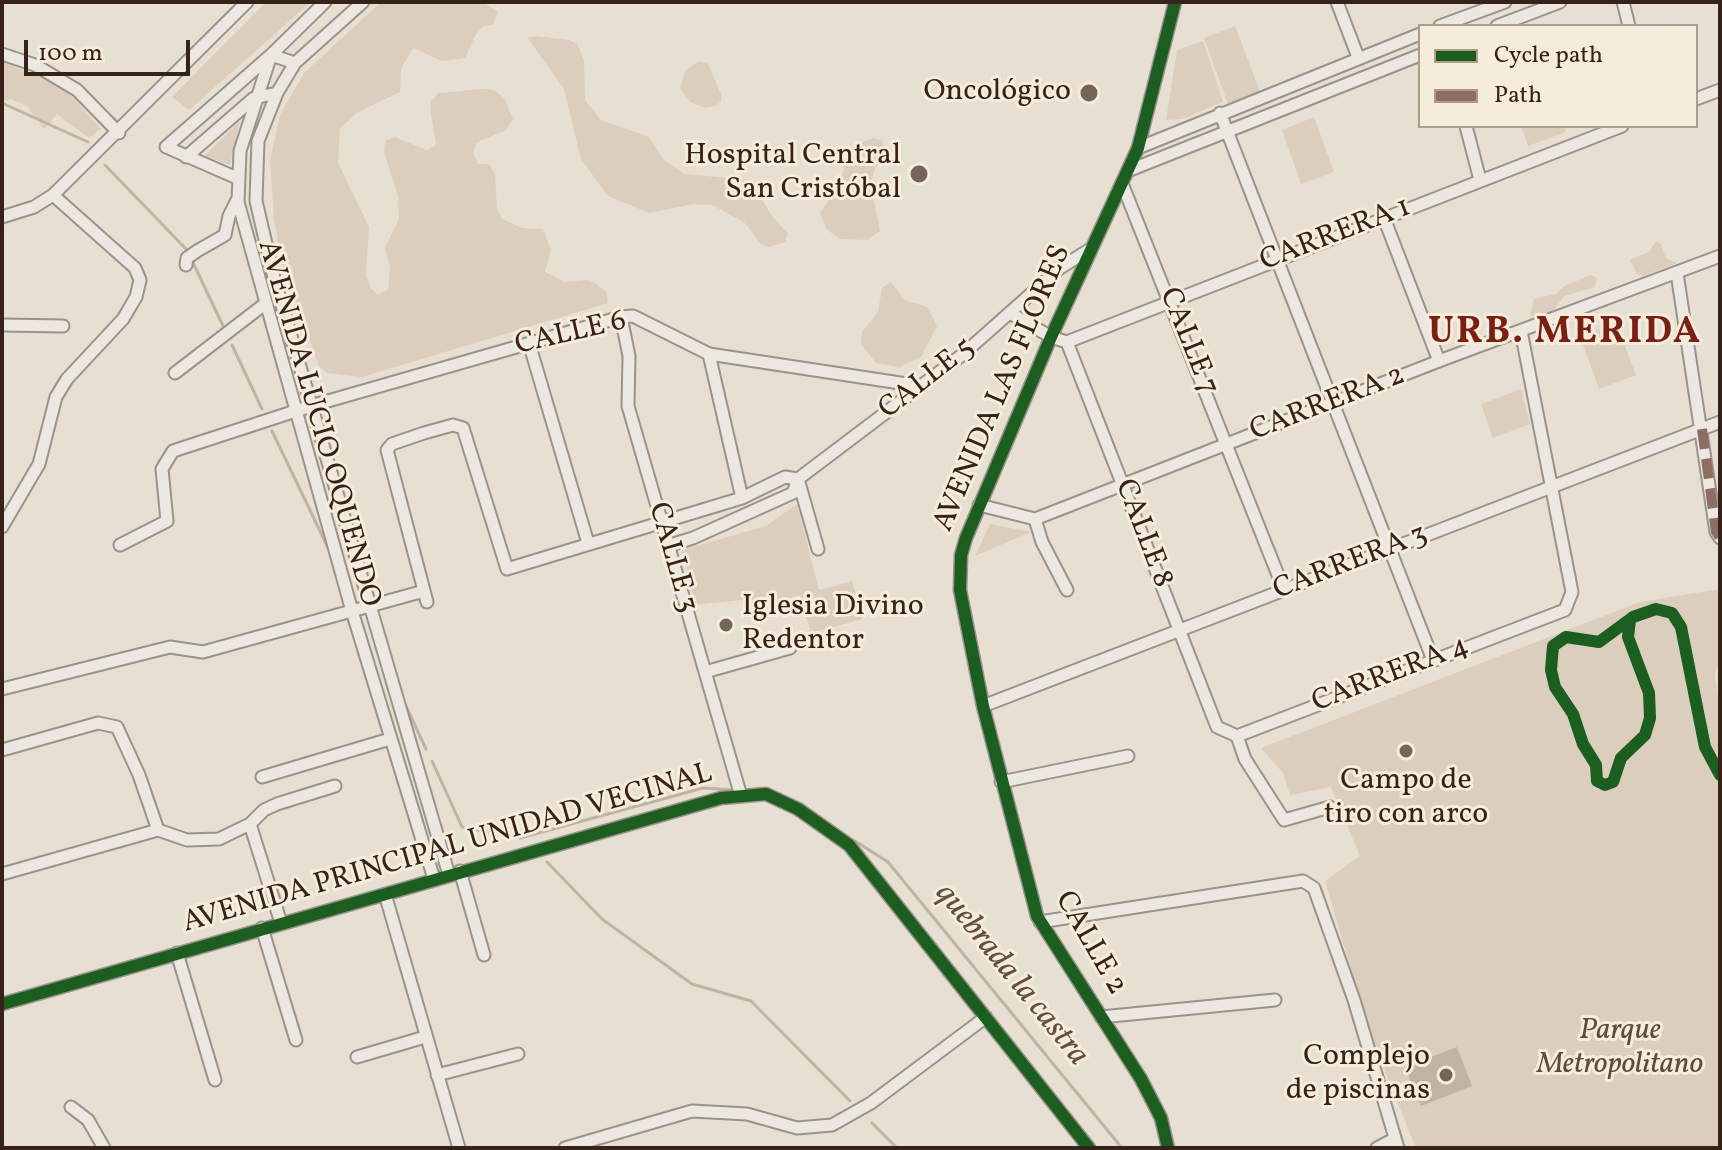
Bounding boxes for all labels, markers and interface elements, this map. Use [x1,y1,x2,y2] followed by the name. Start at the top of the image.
[28,24,194,74] scale bar
[1418,24,1698,128] legend
[38,37,103,71] text: 100 m
[1494,39,1603,73] text: Cycle path
[923,75,1071,111] place label: Oncológico
[1494,79,1542,113] text: Path
[1078,82,1100,104] marker: Oncológico
[684,139,901,210] place label: Hospital Central San Cristóbal
[908,163,930,185] marker: Hospital Central San Cristóbal
[1256,191,1416,281] street label: CARRERA 1
[247,236,387,612] street label: AVENIDA LUCIO OQUENDO
[927,240,1081,538] street label: AVENIDA LAS FLORES
[1149,283,1225,401] street label: CALLE 7
[512,305,630,365] street label: CALLE 6
[1428,312,1702,358] district label: URB. MERIDA
[873,331,983,429] street label: CALLE 5
[1245,359,1411,451] street label: CARRERA 2
[1105,475,1179,593] street label: CALLE 8
[638,499,704,617] street label: CALLE 3
[1269,518,1433,610] street label: CARRERA 3
[742,590,924,660] place label: Iglesia Divino Redentor
[717,616,735,634] marker: Iglesia Divino Redentor
[1308,630,1474,722] street label: CARRERA 4
[1397,742,1415,760] marker: Campo de tiro con arco
[179,757,717,943] street label: AVENIDA PRINCIPAL UNIDAD VECINAL
[1324,764,1488,834] place label: Campo de tiro con arco
[925,877,1095,1075] water label: quebrada la castra
[1045,886,1133,1002] street label: CALLE 2
[1537,1014,1703,1084] park label: Parque Metropolitano
[1286,1040,1430,1110] place label: Complejo de piscinas
[1437,1066,1455,1084] marker: Complejo de piscinas

